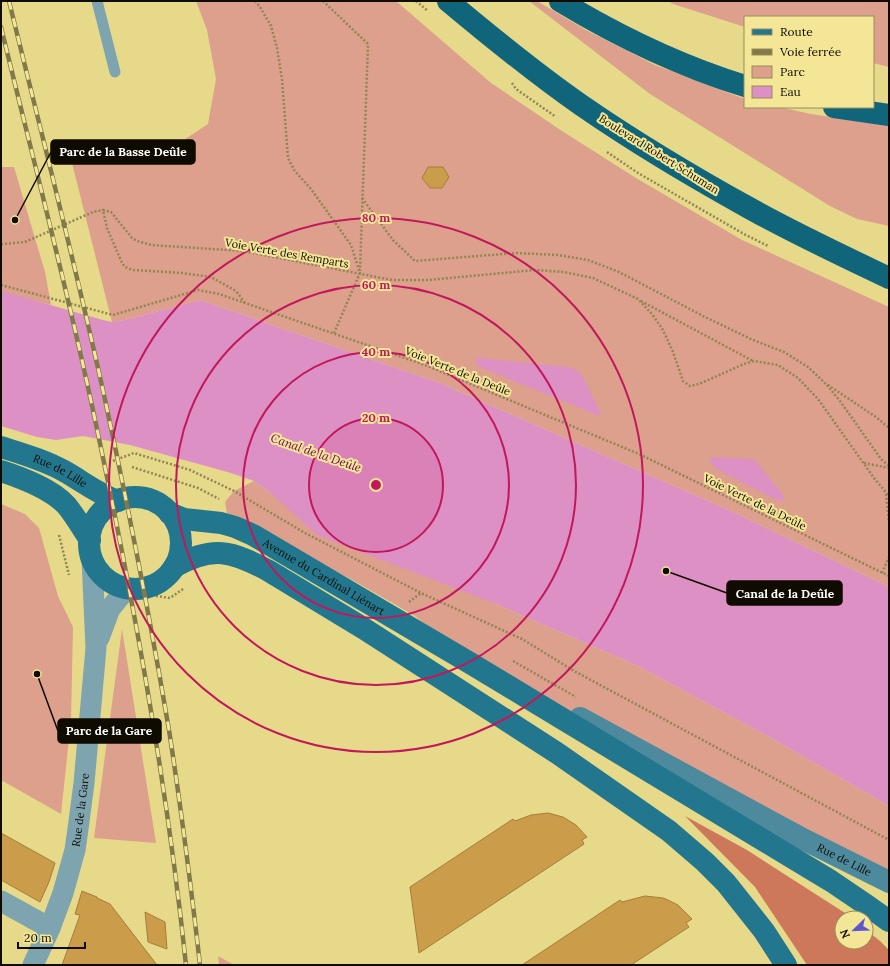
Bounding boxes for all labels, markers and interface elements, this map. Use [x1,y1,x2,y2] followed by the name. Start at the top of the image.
[744,16,874,108] legend
[780,24,813,39] text: Route
[779,44,842,59] text: Voie ferrée
[780,64,805,79] text: Parc
[780,84,801,99] text: Eau
[596,111,722,197] street label: Boulevard Robert Schuman
[51,140,195,164] callout: Parc de la Basse Deûle
[59,144,187,159] text: Parc de la Basse Deûle
[362,210,390,225] text: 80 m
[223,235,350,271] street label: Voie Verte des Remparts
[362,277,390,292] text: 60 m
[402,343,513,399] street label: Voie Verte de la Deûle
[362,344,390,359] text: 40 m
[362,410,390,425] text: 20 m
[269,430,364,475] water label: Canal de la Deûle
[31,451,90,491] street label: Rue de Lille
[700,471,809,533] street label: Voie Verte de la Deûle
[369,478,383,492] centre of rings
[260,535,388,619] street label: Avenue du Cardinal Liénart
[727,581,842,605] callout: Canal de la Deûle
[736,586,835,601] text: Canal de la Deûle
[58,719,161,743] callout: Parc de la Gare
[66,723,153,738] text: Parc de la Gare
[69,773,92,848] street label: Rue de la Gare
[815,840,874,879] street label: Rue de Lille
[834,910,874,950] north arrow
[18,924,85,950] scale bar
[836,927,853,941] text: N
[24,930,52,945] text: 20 m

